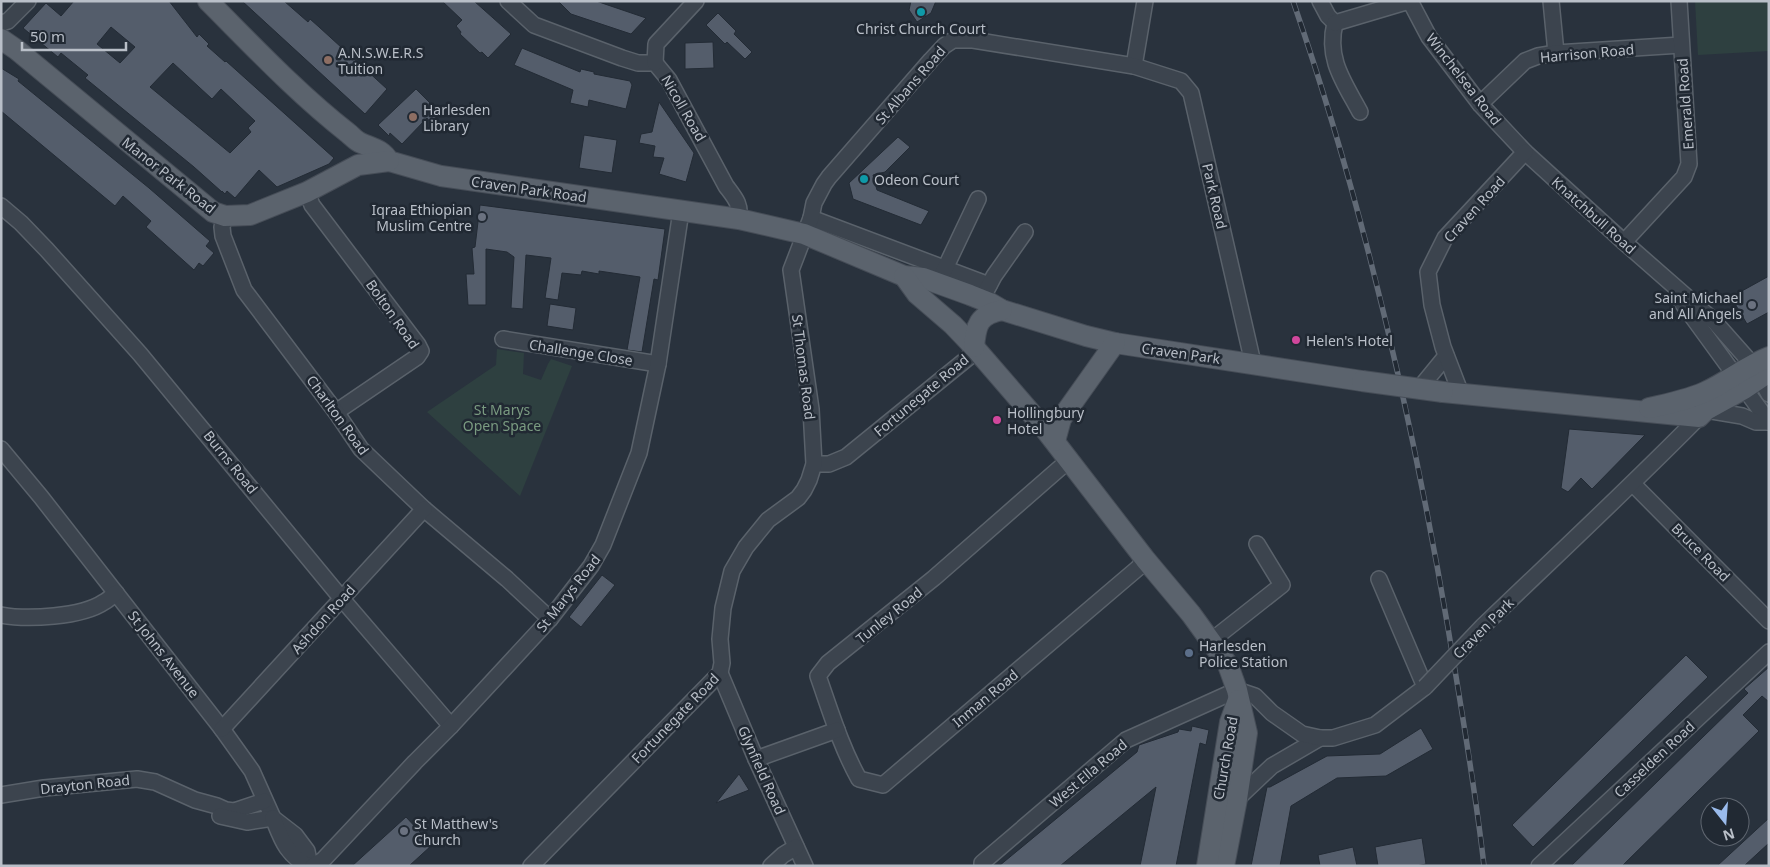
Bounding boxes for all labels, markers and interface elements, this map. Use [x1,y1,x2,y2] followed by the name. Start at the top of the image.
[915,6,927,18] marker: Christ Church Court
[856,19,986,38] place label: Christ Church Court
[22,20,126,52] scale bar
[30,26,65,46] text: 50 m
[1422,29,1506,129] street label: Winchelsea Road
[1539,39,1635,67] street label: Harrison Road
[871,42,949,128] street label: St Albans Road
[338,43,424,78] place label: A.N.S.W.E.R.S Tuition
[322,54,334,66] marker: A.N.S.W.E.R.S Tuition
[1672,58,1698,150] street label: Emerald Road
[657,71,711,145] street label: Nicoll Road
[423,100,490,135] place label: Harlesden Library
[407,111,419,123] marker: Harlesden Library
[118,132,220,218] street label: Manor Park Road
[1198,161,1232,231] street label: Park Road
[874,170,959,189] place label: Odeon Court
[470,171,588,207] street label: Craven Park Road
[1439,172,1509,246] street label: Craven Road
[1548,172,1640,258] street label: Knatchbull Road
[858,173,870,185] marker: Odeon Court
[371,200,472,235] place label: Iqraa Ethiopian Muslim Centre
[476,211,488,223] marker: Iqraa Ethiopian Muslim Centre
[362,276,424,352] street label: Bolton Road
[1649,288,1742,323] place label: Saint Michael and All Angels
[1746,299,1758,311] marker: Saint Michael and All Angels
[788,313,820,421] street label: St Thomas Road
[1306,331,1393,350] place label: Helen's Hotel
[528,334,634,370] street label: Challenge Close
[1290,334,1302,346] marker: Helen's Hotel
[1141,338,1222,368] street label: Craven Park
[870,350,972,440] street label: Fortunegate Road
[303,371,373,459] street label: Charlton Road
[463,400,541,435] park label: St Marys Open Space
[1007,403,1085,438] place label: Hollingbury Hotel
[991,414,1003,426] marker: Hollingbury Hotel
[200,426,262,498] street label: Burns Road
[1668,519,1734,585] street label: Bruce Road
[532,550,604,636] street label: St Marys Road
[287,580,359,658] street label: Ashdon Road
[852,582,926,648] street label: Tunley Road
[1448,593,1518,663] street label: Craven Park
[124,607,204,701] street label: St Johns Avenue
[1199,636,1288,671] place label: Harlesden Police Station
[1183,647,1195,659] marker: Harlesden Police Station
[948,665,1022,731] street label: Inman Road
[627,669,723,767] street label: Fortunegate Road
[1208,715,1242,801] street label: Church Road
[1609,717,1699,801] street label: Casselden Road
[734,723,790,817] street label: Glynfield Road
[1045,735,1131,811] street label: West Ella Road
[39,770,131,798] street label: Drayton Road
[1700,797,1750,847] north arrow
[414,814,499,849] place label: St Matthew's Church
[1721,824,1737,846] text: N
[398,825,410,837] marker: St Matthew's Church

